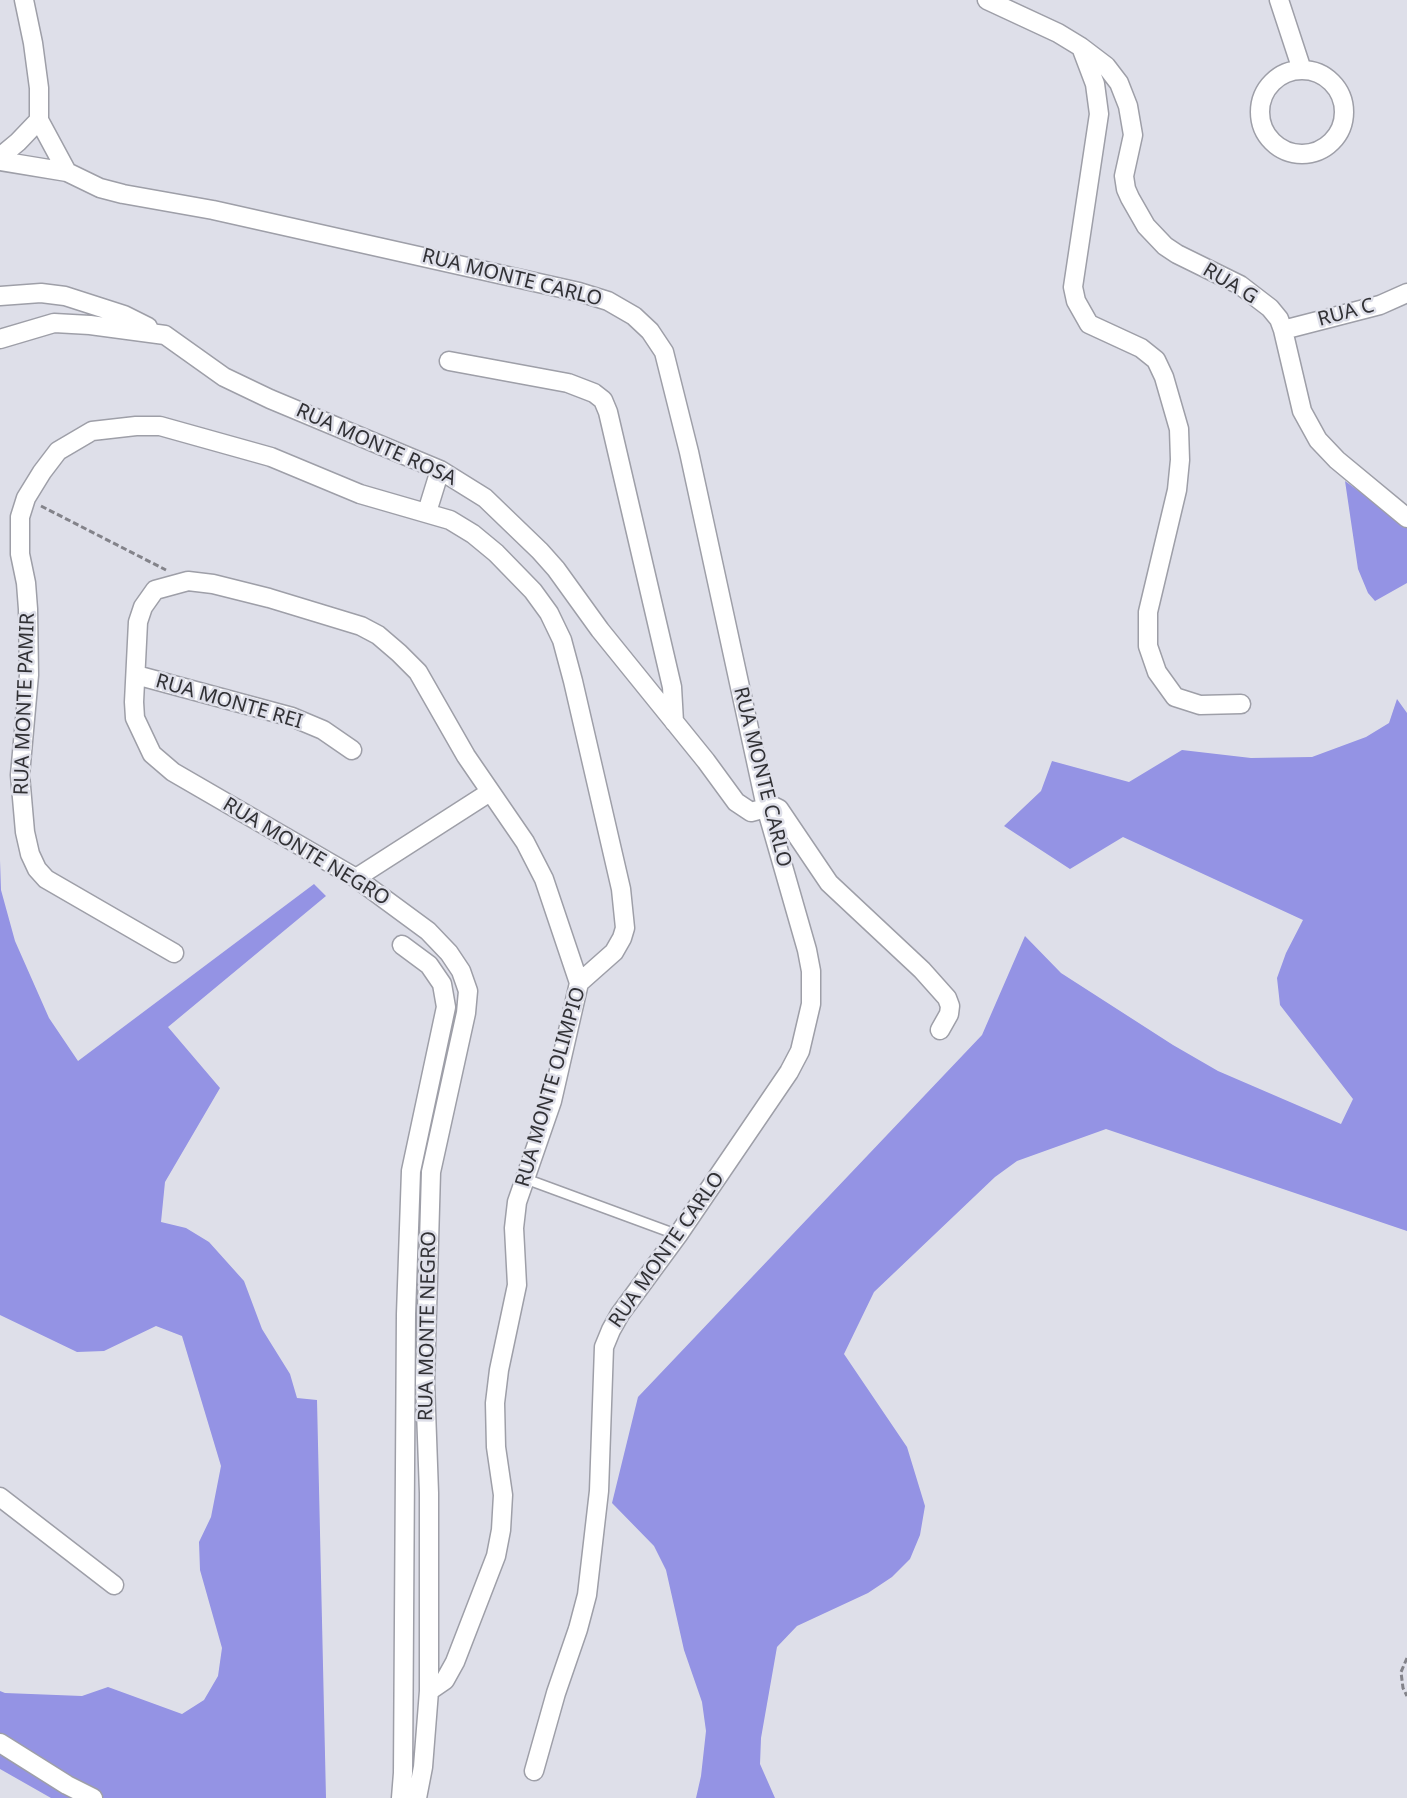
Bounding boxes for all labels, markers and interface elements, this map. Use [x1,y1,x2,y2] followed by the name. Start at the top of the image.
[419,244,605,312] street label: RUA MONTE CARLO
[1198,258,1262,310] street label: RUA G
[1315,294,1377,332] street label: RUA C
[292,399,460,491] street label: RUA MONTE ROSA
[10,612,40,796] street label: RUA MONTE PAMIR
[153,670,305,734] street label: RUA MONTE REI
[728,684,796,870] street label: RUA MONTE CARLO
[218,793,394,911] street label: RUA MONTE NEGRO
[511,984,591,1190] street label: RUA MONTE OLIMPIO
[604,1167,730,1333] street label: RUA MONTE CARLO
[414,1231,442,1421] street label: RUA MONTE NEGRO

